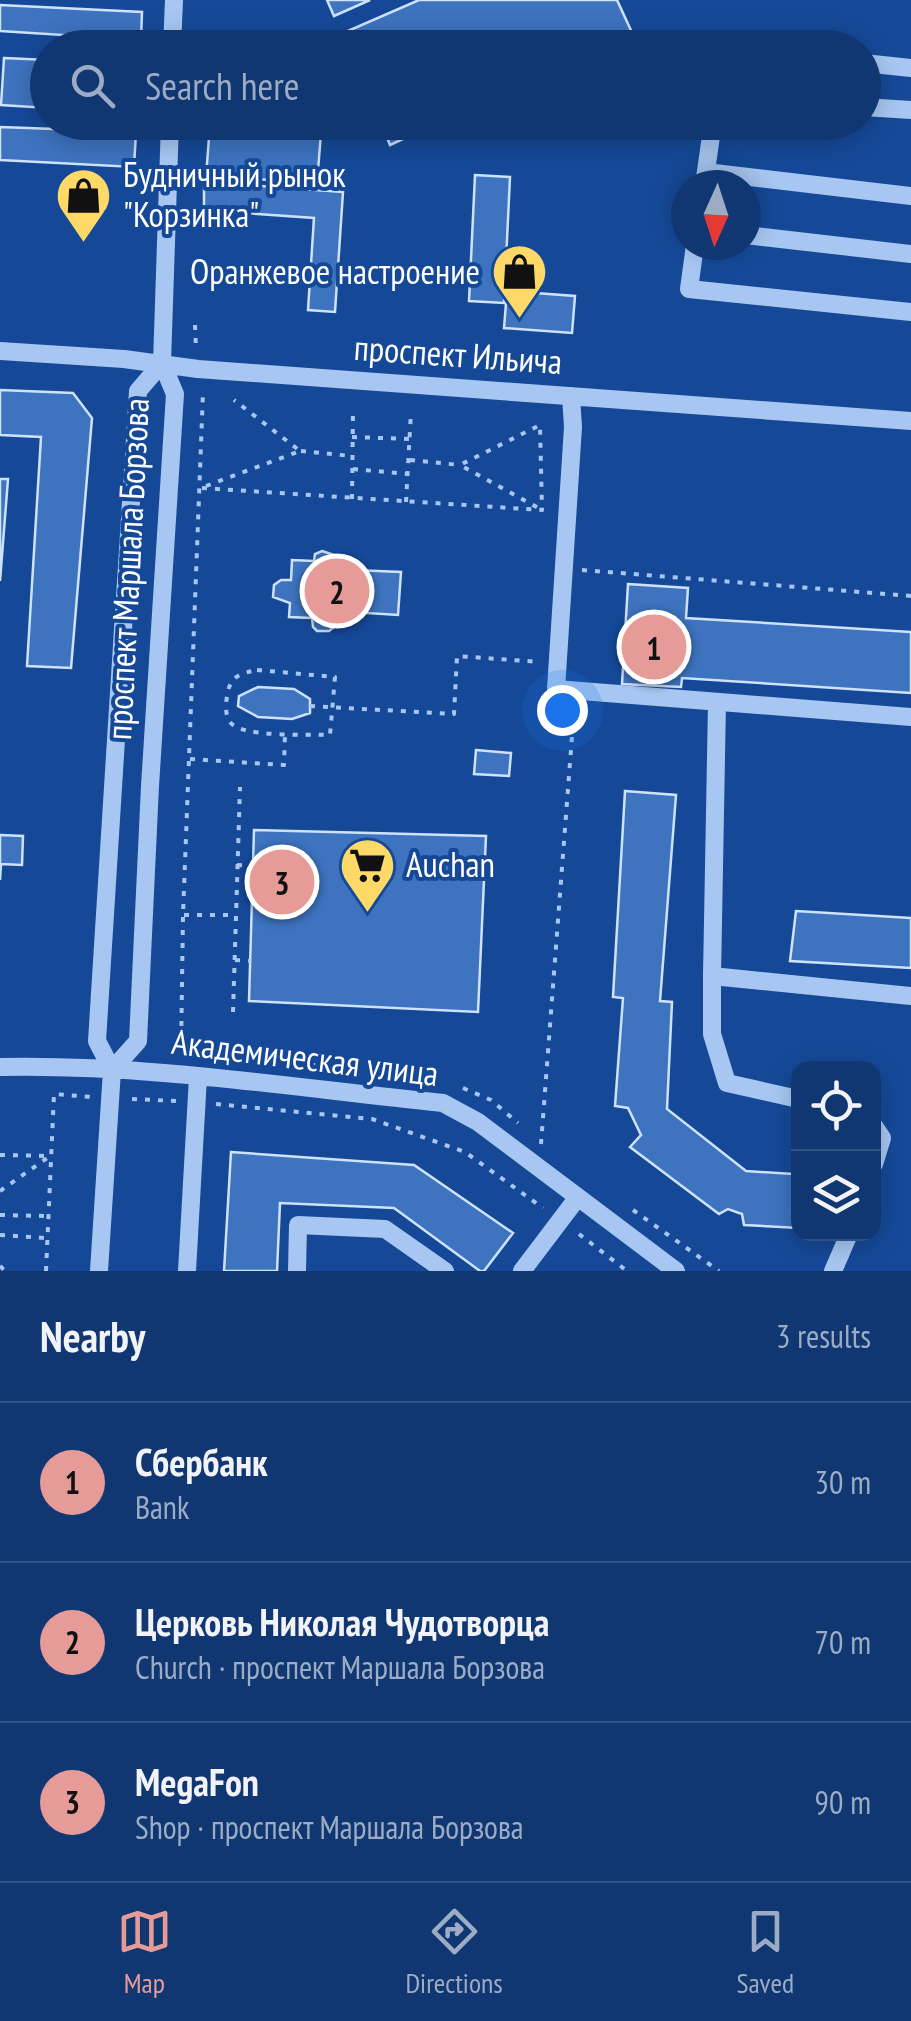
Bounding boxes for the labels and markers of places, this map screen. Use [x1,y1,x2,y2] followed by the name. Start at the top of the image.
[123,151,346,237] place label: Будничный рынок "Корзинка"
[54,165,114,244] shop icon: Будничный рынок "Корзинка"
[489,242,549,321] shop icon: Оранжевое настроение
[190,248,480,294] place label: Оранжевое настроение
[304,554,370,628] pin: 2
[622,610,686,684] pin: 1
[337,835,397,914] supermarket icon: Auchan
[406,841,495,887] place label: Auchan
[250,844,314,920] pin: 3

